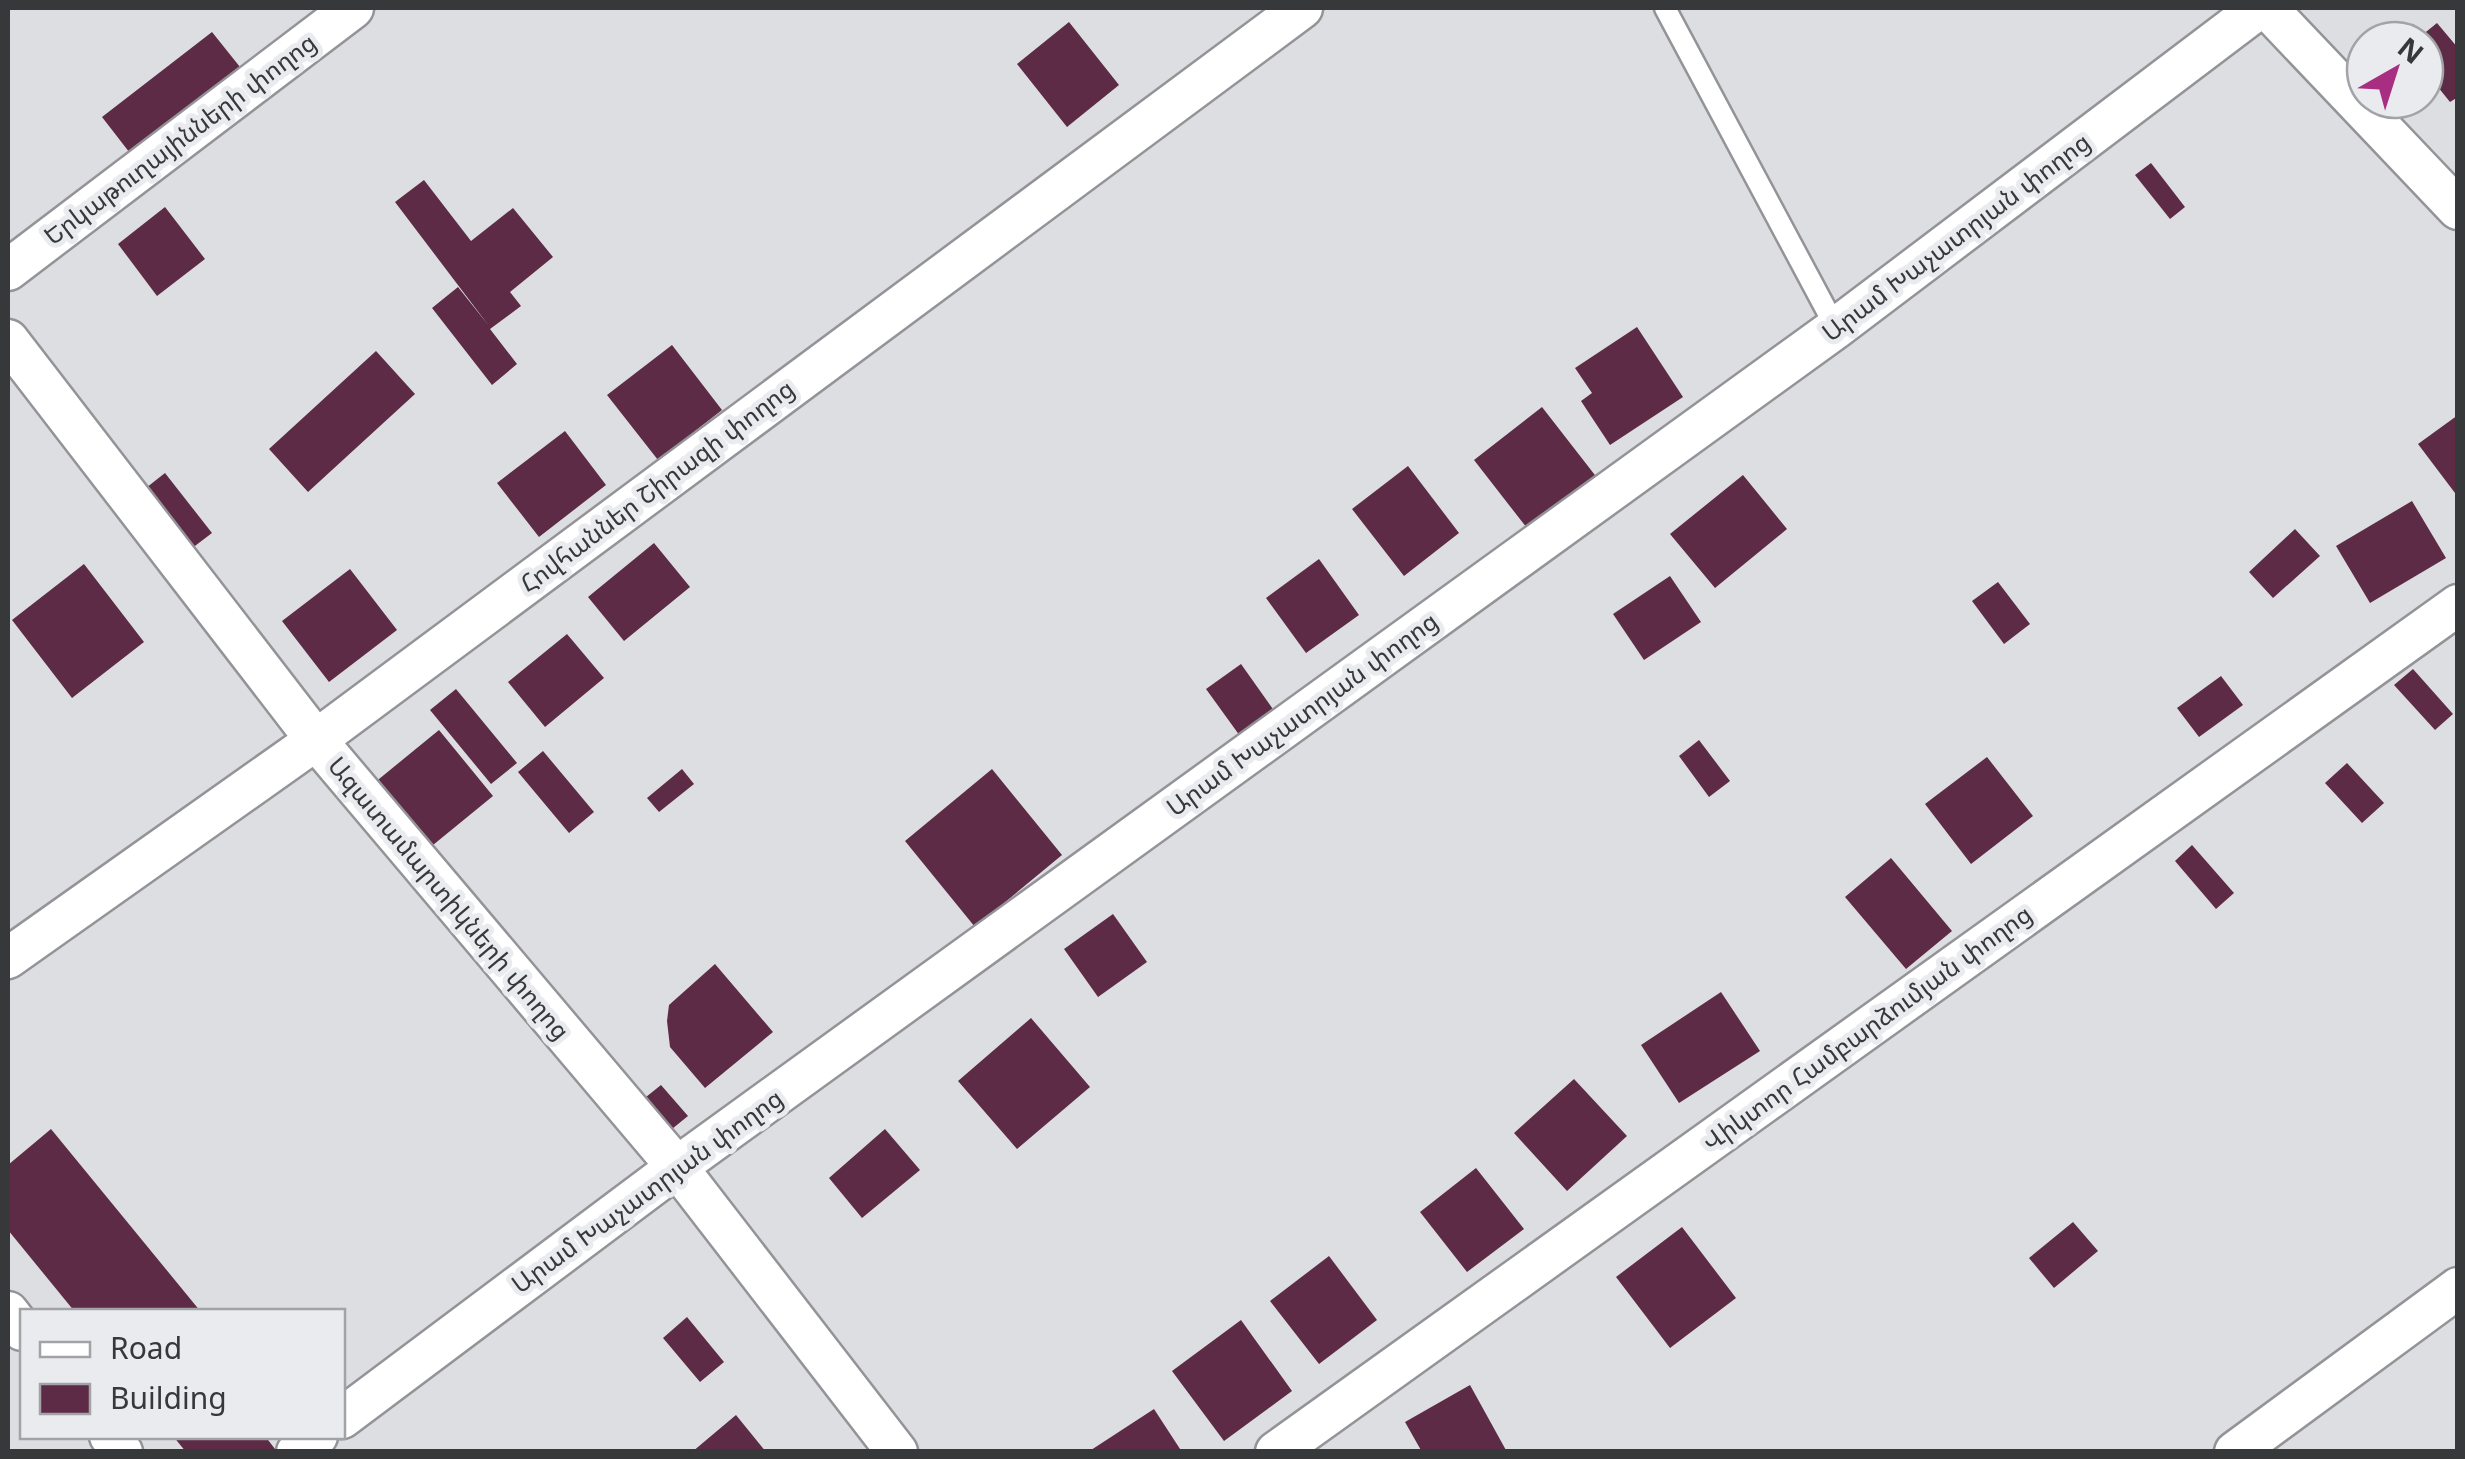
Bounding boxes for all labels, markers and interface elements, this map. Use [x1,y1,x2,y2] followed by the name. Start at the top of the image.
[2345,20,2445,120] north arrow
[36,24,323,252] street label: Երկաթուղայինների փողոց
[2391,28,2432,72] text: N
[1814,124,2096,348] street label: Արամ Խաչատրյան փողոց
[512,371,800,600] street label: Հովհաններ Շիրազի փողոց
[1159,603,1444,823] street label: Արամ Խաչատրյան փողոց
[321,749,578,1046] street label: Ազատամարտիկների փողոց
[1695,896,2038,1158] street label: Վիկտոր Համբարձումյան փողոց
[504,1080,789,1300] street label: Արամ Խաչատրյան փողոց
[20,1309,345,1439] legend
[110,1327,182,1368] text: Road
[110,1377,227,1418] text: Building

